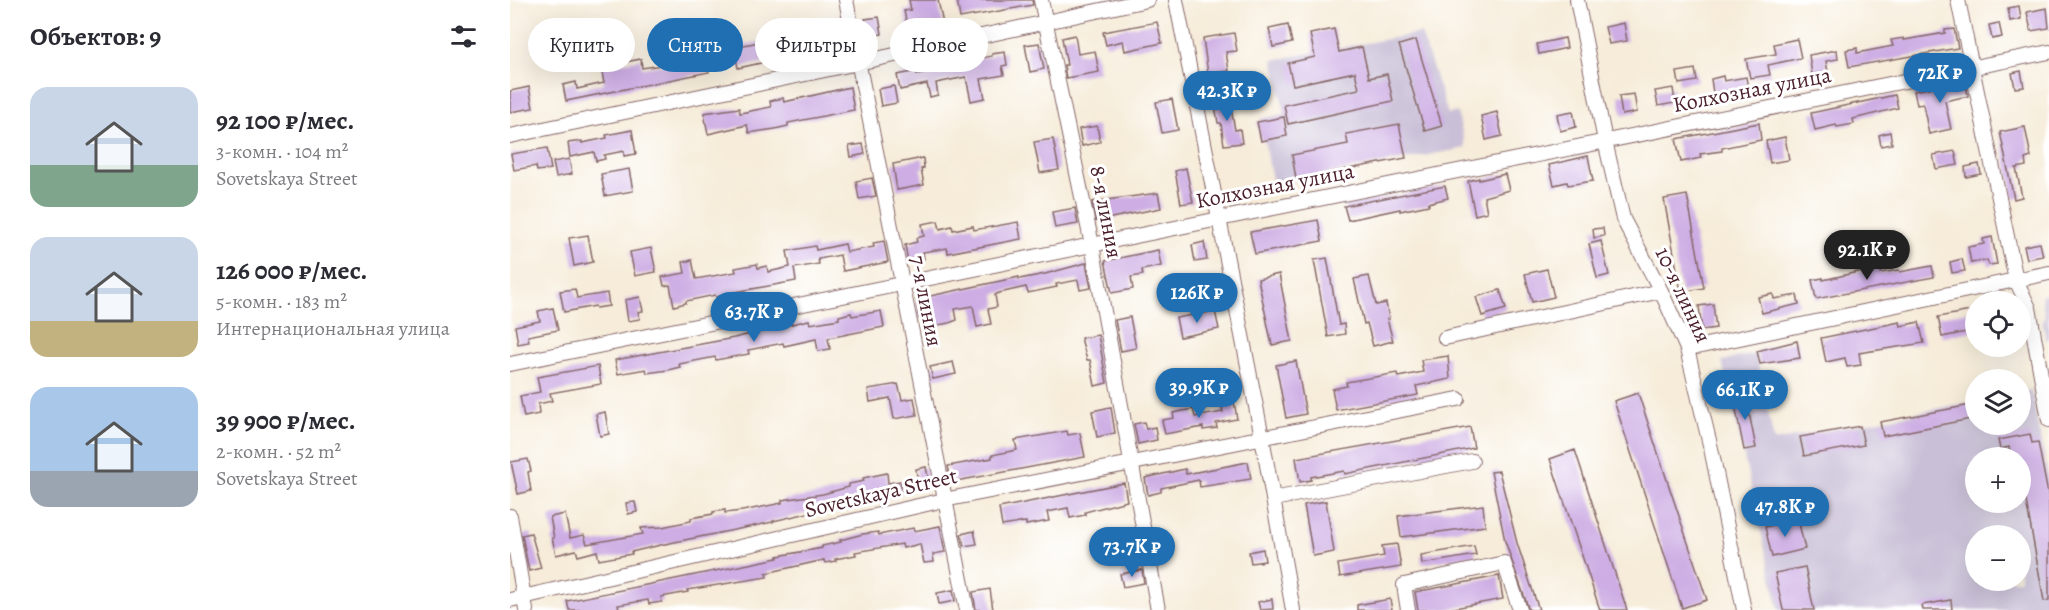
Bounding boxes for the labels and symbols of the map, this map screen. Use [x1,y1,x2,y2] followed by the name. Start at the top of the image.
[1898,53,1982,104] pin: 72K ₽
[1670,60,1834,120] street label: Колхозная улица
[1172,71,1282,122] pin: 42.3K ₽
[1193,156,1357,216] street label: Колхозная улица
[1082,163,1130,261] street label: 8-я линия
[1812,230,1922,281] pin: 92.1K ₽
[1648,242,1718,348] street label: 10-я линия
[902,253,950,349] street label: 7-я линия
[1148,273,1246,324] pin: 126K ₽
[699,292,809,343] pin: 63.7K ₽
[1144,368,1254,419] pin: 39.9K ₽
[1690,370,1800,421] pin: 66.1K ₽
[802,461,960,525] street label: Sovetskaya Street
[1730,487,1840,538] pin: 47.8K ₽
[1077,527,1187,578] pin: 73.7K ₽

